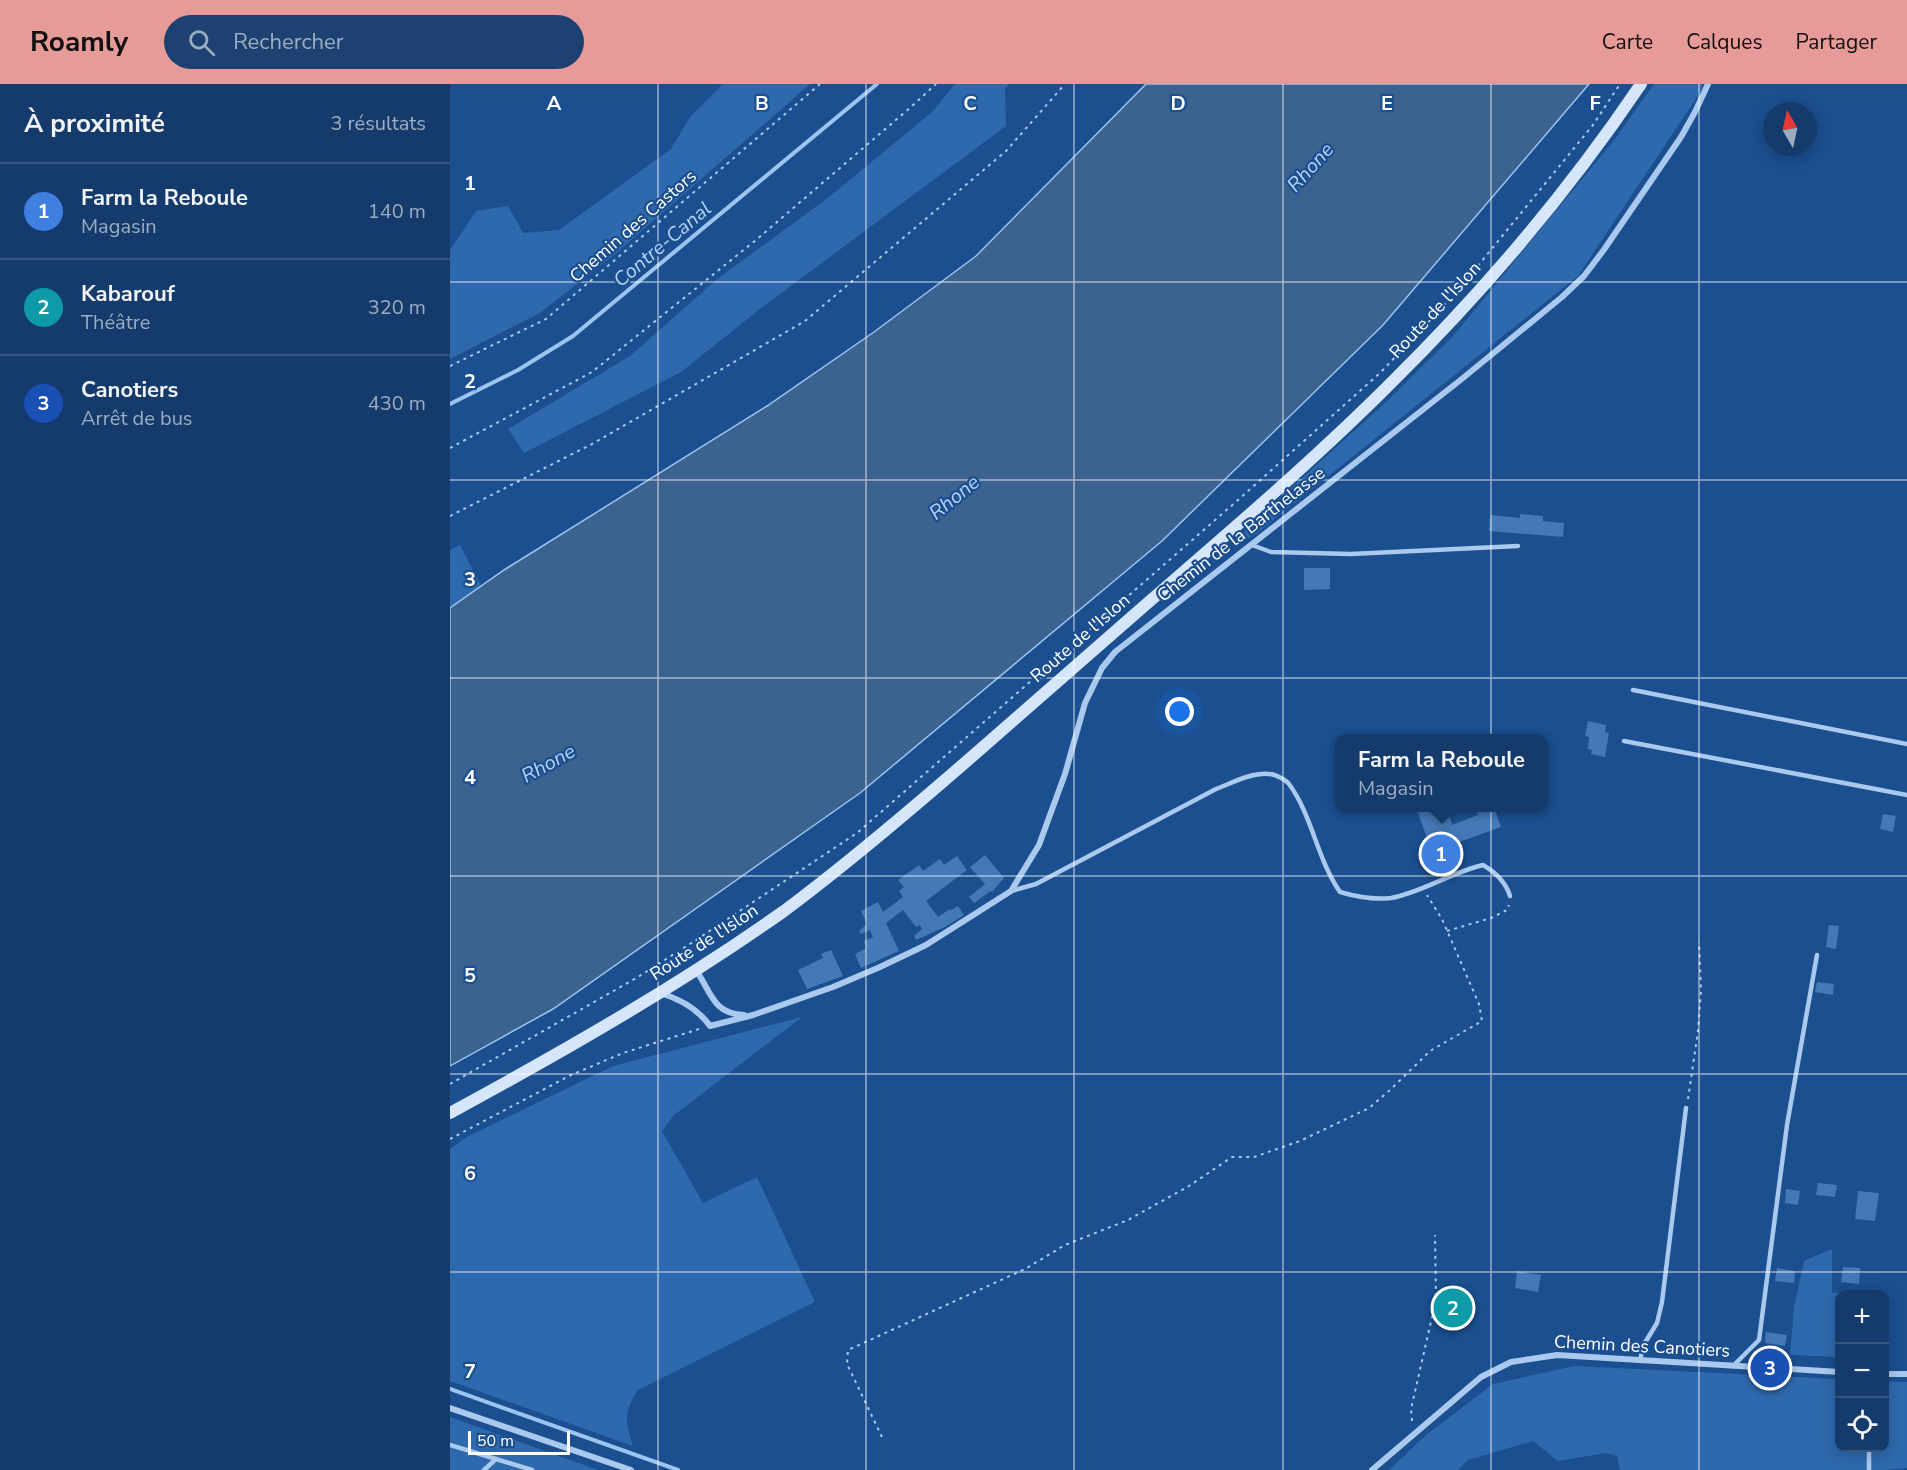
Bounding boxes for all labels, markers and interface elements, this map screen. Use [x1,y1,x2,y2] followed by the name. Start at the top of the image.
[164,15,584,69] search box
[30,23,128,61] text: Roamly
[185,26,218,59] icon: search
[233,27,344,57] text: Rechercher
[1602,28,1653,56] text: Carte
[1686,28,1763,56] text: Calques
[1796,28,1877,56] text: Partager
[547,90,562,117] text: A
[755,90,769,117] text: B
[963,90,977,117] text: C
[1170,90,1186,117] text: D
[1381,90,1393,117] text: E
[1589,90,1601,117] text: F
[1763,102,1817,156] north arrow
[24,106,165,141] text: À proximité
[330,110,426,137] text: 3 résultats
[1281,137,1340,198] water label: Rhone
[564,164,702,288] street label: Chemin des Castors
[464,170,476,197] text: 1
[81,183,248,213] text: Farm la Reboule
[608,195,717,293] water label: Contre-Canal
[38,198,50,225] text: 1
[368,198,426,225] text: 140 m
[81,213,157,240] text: Magasin
[1384,256,1486,364] street label: Route de l'Islon
[81,279,175,309] text: Kabarouf
[38,294,50,321] text: 2
[368,294,426,321] text: 320 m
[81,309,150,336] text: Théâtre
[464,368,476,395] text: 2
[81,375,178,405] text: Canotiers
[38,390,50,417] text: 3
[368,390,426,417] text: 430 m
[81,405,192,432] text: Arrêt de bus
[1152,461,1330,607] street label: Chemin de la Barthelasse
[923,468,986,526] water label: Rhone
[464,566,476,593] text: 3
[1025,588,1135,688] street label: Route de l'Islon
[1165,697,1194,726] your location
[1335,734,1548,812] popup
[516,737,580,789] water label: Rhone
[1358,745,1525,775] text: Farm la Reboule
[464,764,476,791] text: 4
[1358,775,1434,802] text: Magasin
[1422,832,1460,876] pin: 1
[645,898,763,986] street label: Route de l'Islon
[464,962,476,989] text: 5
[464,1160,476,1187] text: 6
[1434,1286,1472,1330] pin: 2
[1835,1290,1889,1452] map controls
[1835,1290,1889,1344] button: +
[1553,1329,1731,1363] street label: Chemin des Canotiers
[1835,1344,1889,1398] button: −
[1750,1346,1790,1390] pin: 3
[464,1358,476,1385] text: 7
[1835,1398,1889,1452] button: locate
[468,1428,570,1456] scale bar
[477,1430,514,1452] text: 50 m

